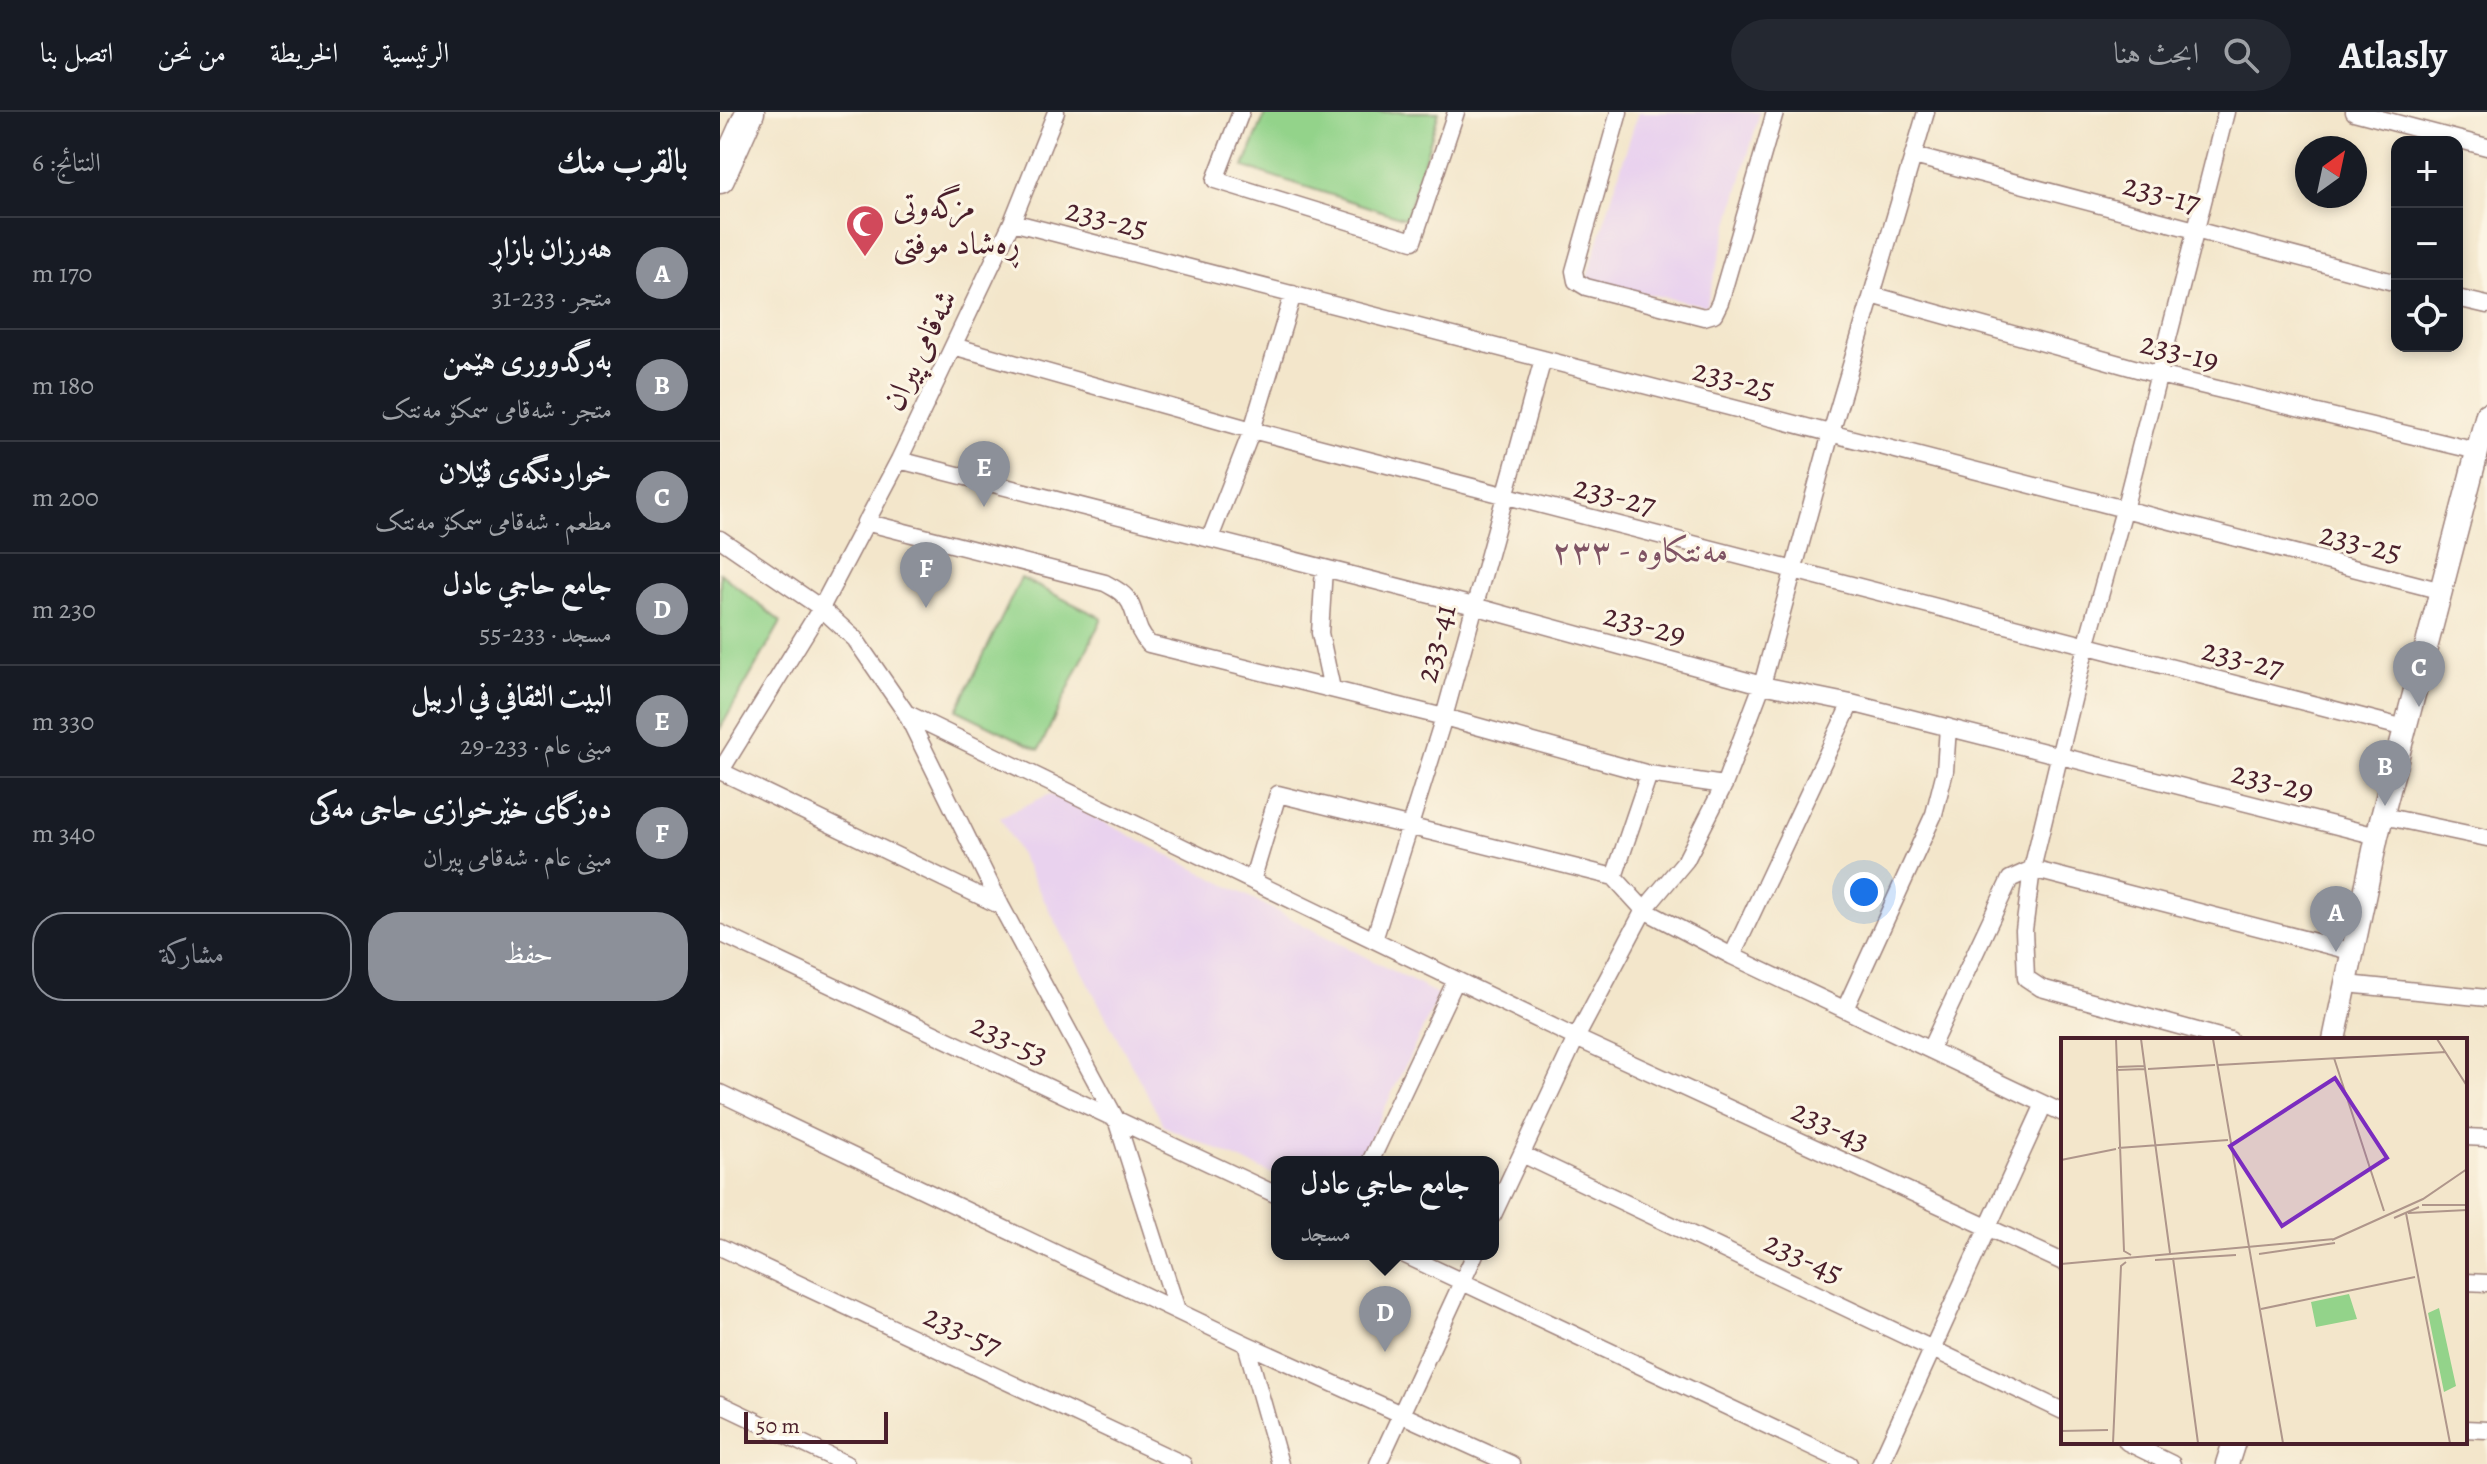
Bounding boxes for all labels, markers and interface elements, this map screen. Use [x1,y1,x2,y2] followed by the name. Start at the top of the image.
[1731,19,2291,91] search box
[2339,29,2447,81] text: Atlasly
[2113,33,2199,73] text: ابحث هنا
[2219,33,2263,77] icon: search
[40,34,113,72] text: اتصل بنا
[157,34,226,72] text: من نحن
[270,34,338,72] text: الخريطة
[382,34,449,72] text: الرئيسية
[2295,136,2367,208] north arrow
[2391,136,2463,352] map controls
[2391,136,2463,208] button: +
[556,137,688,184] text: بالقرب منك
[32,145,101,180] text: النتائج: 6
[2118,162,2206,225] street label: 233-17
[893,184,1020,269] place label: مزگەوتی ڕەشاد موفتی
[1061,187,1153,249] street label: 233-25
[844,203,886,258] mosque icon: مزگەوتی ڕەشاد موفتی
[2391,208,2463,280] button: −
[491,228,612,268] text: هەرزان بازاڕ
[32,256,92,291] text: 170 m
[654,256,670,291] text: A
[492,280,612,315] text: متجر · 233-31
[2391,280,2463,352] button: locate
[871,282,968,418] street label: شەقامی پیران
[2136,320,2224,382] street label: 233-19
[442,340,612,380] text: بەرگدووری هێمن
[1688,347,1780,411] street label: 233-25
[32,368,94,403] text: 180 m
[654,368,670,403] text: B
[381,392,612,427] text: متجر · شەقامی سمکۆ مەنتک
[958,441,1010,507] pin: E
[438,452,612,492] text: خواردنگەی ڤێلان
[1570,464,1661,526] street label: 233-27
[32,480,99,515] text: 200 m
[654,480,670,515] text: C
[375,504,612,539] text: مطعم · شەقامی سمکۆ مەنتک
[2315,511,2407,573] street label: 233-25
[1552,527,1728,574] district label: مەنتکاوە - ٢٣٣
[900,542,952,608] pin: F
[442,564,612,604] text: جامع حاجي عادل
[32,592,96,627] text: 230 m
[653,592,671,627] text: D
[1599,592,1691,656] street label: 233-29
[1403,599,1467,687] street label: 233-41
[479,616,612,651] text: مسجد · 233-55
[2198,627,2289,689] street label: 233-27
[2393,641,2445,707] pin: C
[411,676,612,716] text: البيت الثقافي في اربيل
[32,704,94,739] text: 330 m
[654,704,670,739] text: E
[460,728,612,763] text: مبنى عام · 233-29
[2359,740,2411,806] pin: B
[2227,750,2319,812] street label: 233-29
[309,788,612,828] text: دەزگای خێرخوازی حاجی مەکی
[32,816,95,851] text: 340 m
[655,816,669,851] text: F
[423,840,612,875] text: مبنى عام · شەقامی پیران
[1844,872,1884,912] your location
[2310,886,2362,952] pin: A
[32,912,352,1001] button: مشاركة
[368,912,688,1001] button: حفظ
[964,1002,1056,1076] street label: 233-53
[2061,1038,2467,1444] inset map
[1785,1088,1877,1162] street label: 233-43
[1271,1156,1499,1260] popup
[1300,1163,1470,1203] text: جامع حاجي عادل
[1300,1215,1351,1250] text: مسجد
[1757,1220,1851,1294] street label: 233-45
[1359,1286,1411,1352] pin: D
[917,1293,1010,1367] street label: 233-57
[744,1408,888,1444] scale bar
[756,1411,800,1441] text: 50 m

